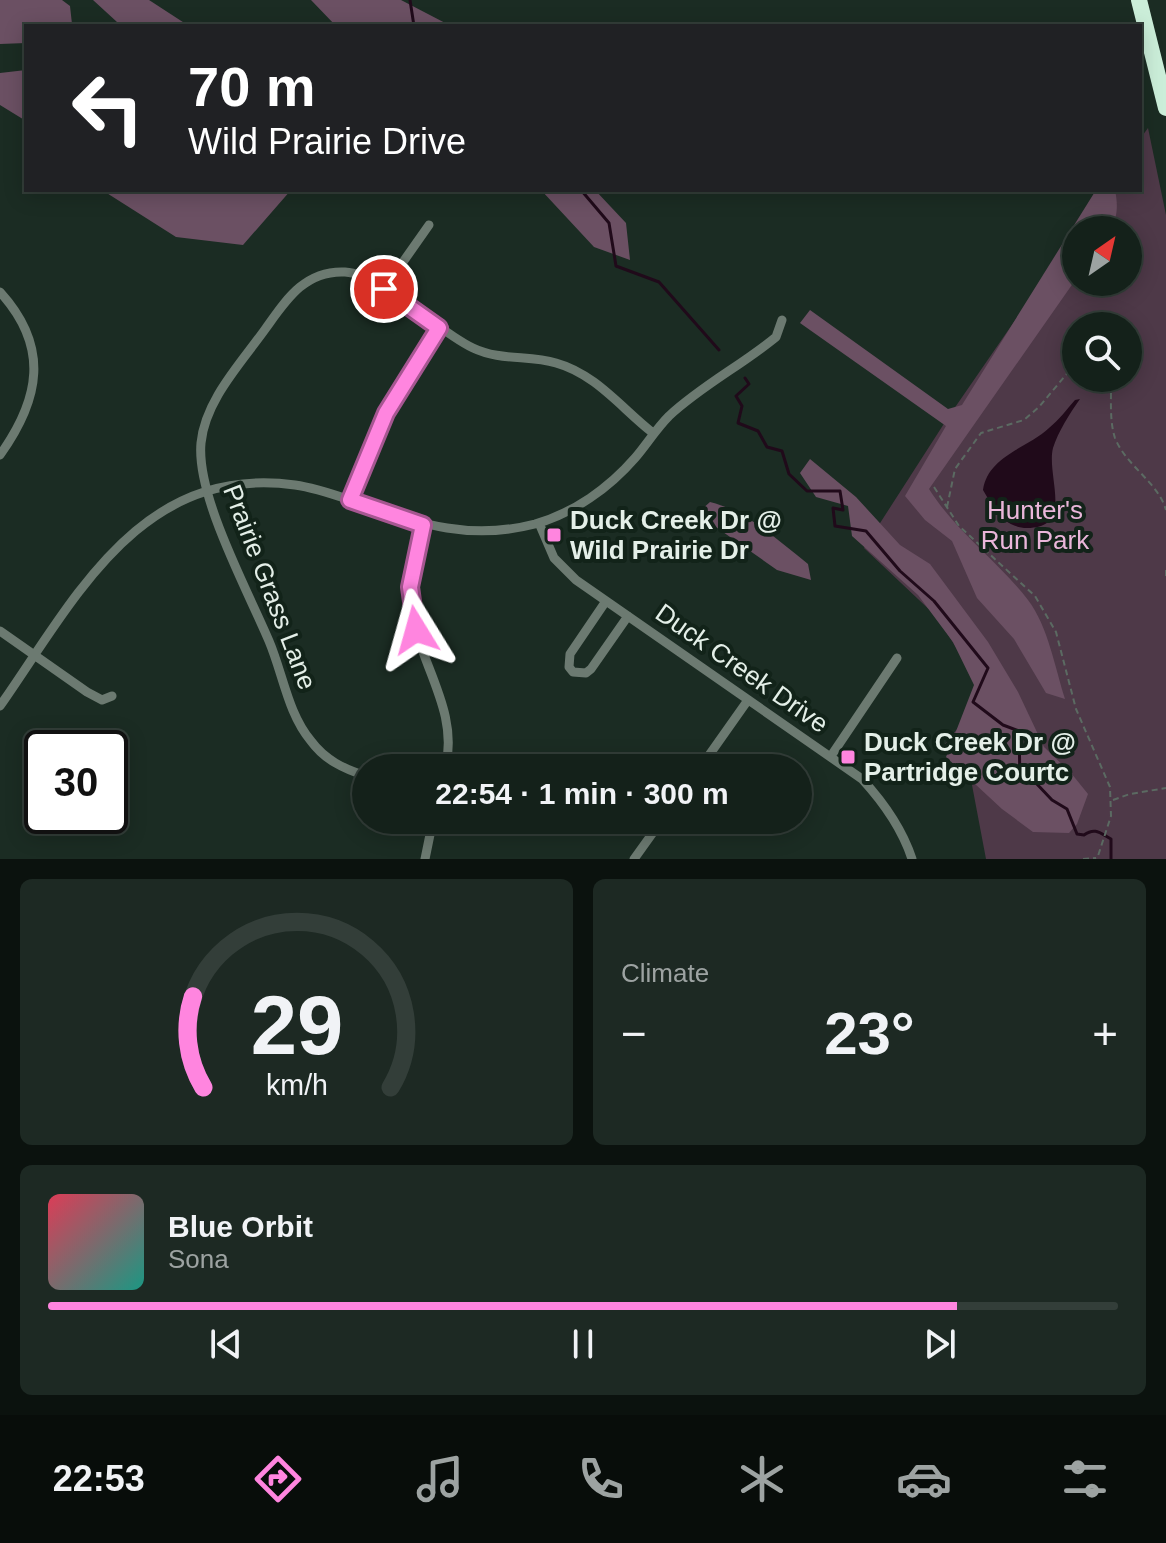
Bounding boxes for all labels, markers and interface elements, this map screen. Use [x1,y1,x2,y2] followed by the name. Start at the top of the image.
[188,55,316,118] text: 70 m
[56,56,160,160] icon: left
[188,121,466,162] text: Wild Prairie Drive
[1062,216,1142,296] north arrow
[1062,216,1142,392] map controls
[350,255,418,323] pin
[362,267,406,311] icon: arrive
[1062,312,1142,392] button: search
[217,480,323,694] street label: Prairie Grass Lane
[981,495,1090,555] park label: Hunter's Run Park
[570,505,782,565] place label: Duck Creek Dr @ Wild Prairie Dr
[545,526,563,544] marker: Duck Creek Dr @ Wild Prairie Dr
[374,588,458,672] position arrow
[650,597,834,739] street label: Duck Creek Drive
[864,727,1076,787] place label: Duck Creek Dr @ Partridge Courtc
[24,730,128,834] speed limit sign: 30
[839,748,857,766] marker: Duck Creek Dr @ Partridge Courtc
[435,777,729,810] text: 22:54 · 1 min · 300 m
[621,958,709,988] text: Climate
[250,979,343,1072] text: 29
[824,1000,915,1067] text: 23°
[621,1009,647,1058] text: −
[1092,1009,1118,1058] text: +
[266,1069,327,1101] text: km/h
[168,1210,313,1243] text: Blue Orbit
[168,1244,229,1274] text: Sona
[204,1322,248,1366] icon: previous
[561,1322,605,1366] icon: pause
[918,1322,962,1366] icon: next
[250,1451,306,1507] icon: directions
[412,1451,468,1507] icon: music
[573,1451,629,1507] icon: phone
[734,1451,790,1507] icon: climate
[896,1451,952,1507] icon: car
[1057,1451,1113,1507] icon: filters
[53,1458,145,1499] text: 22:53

